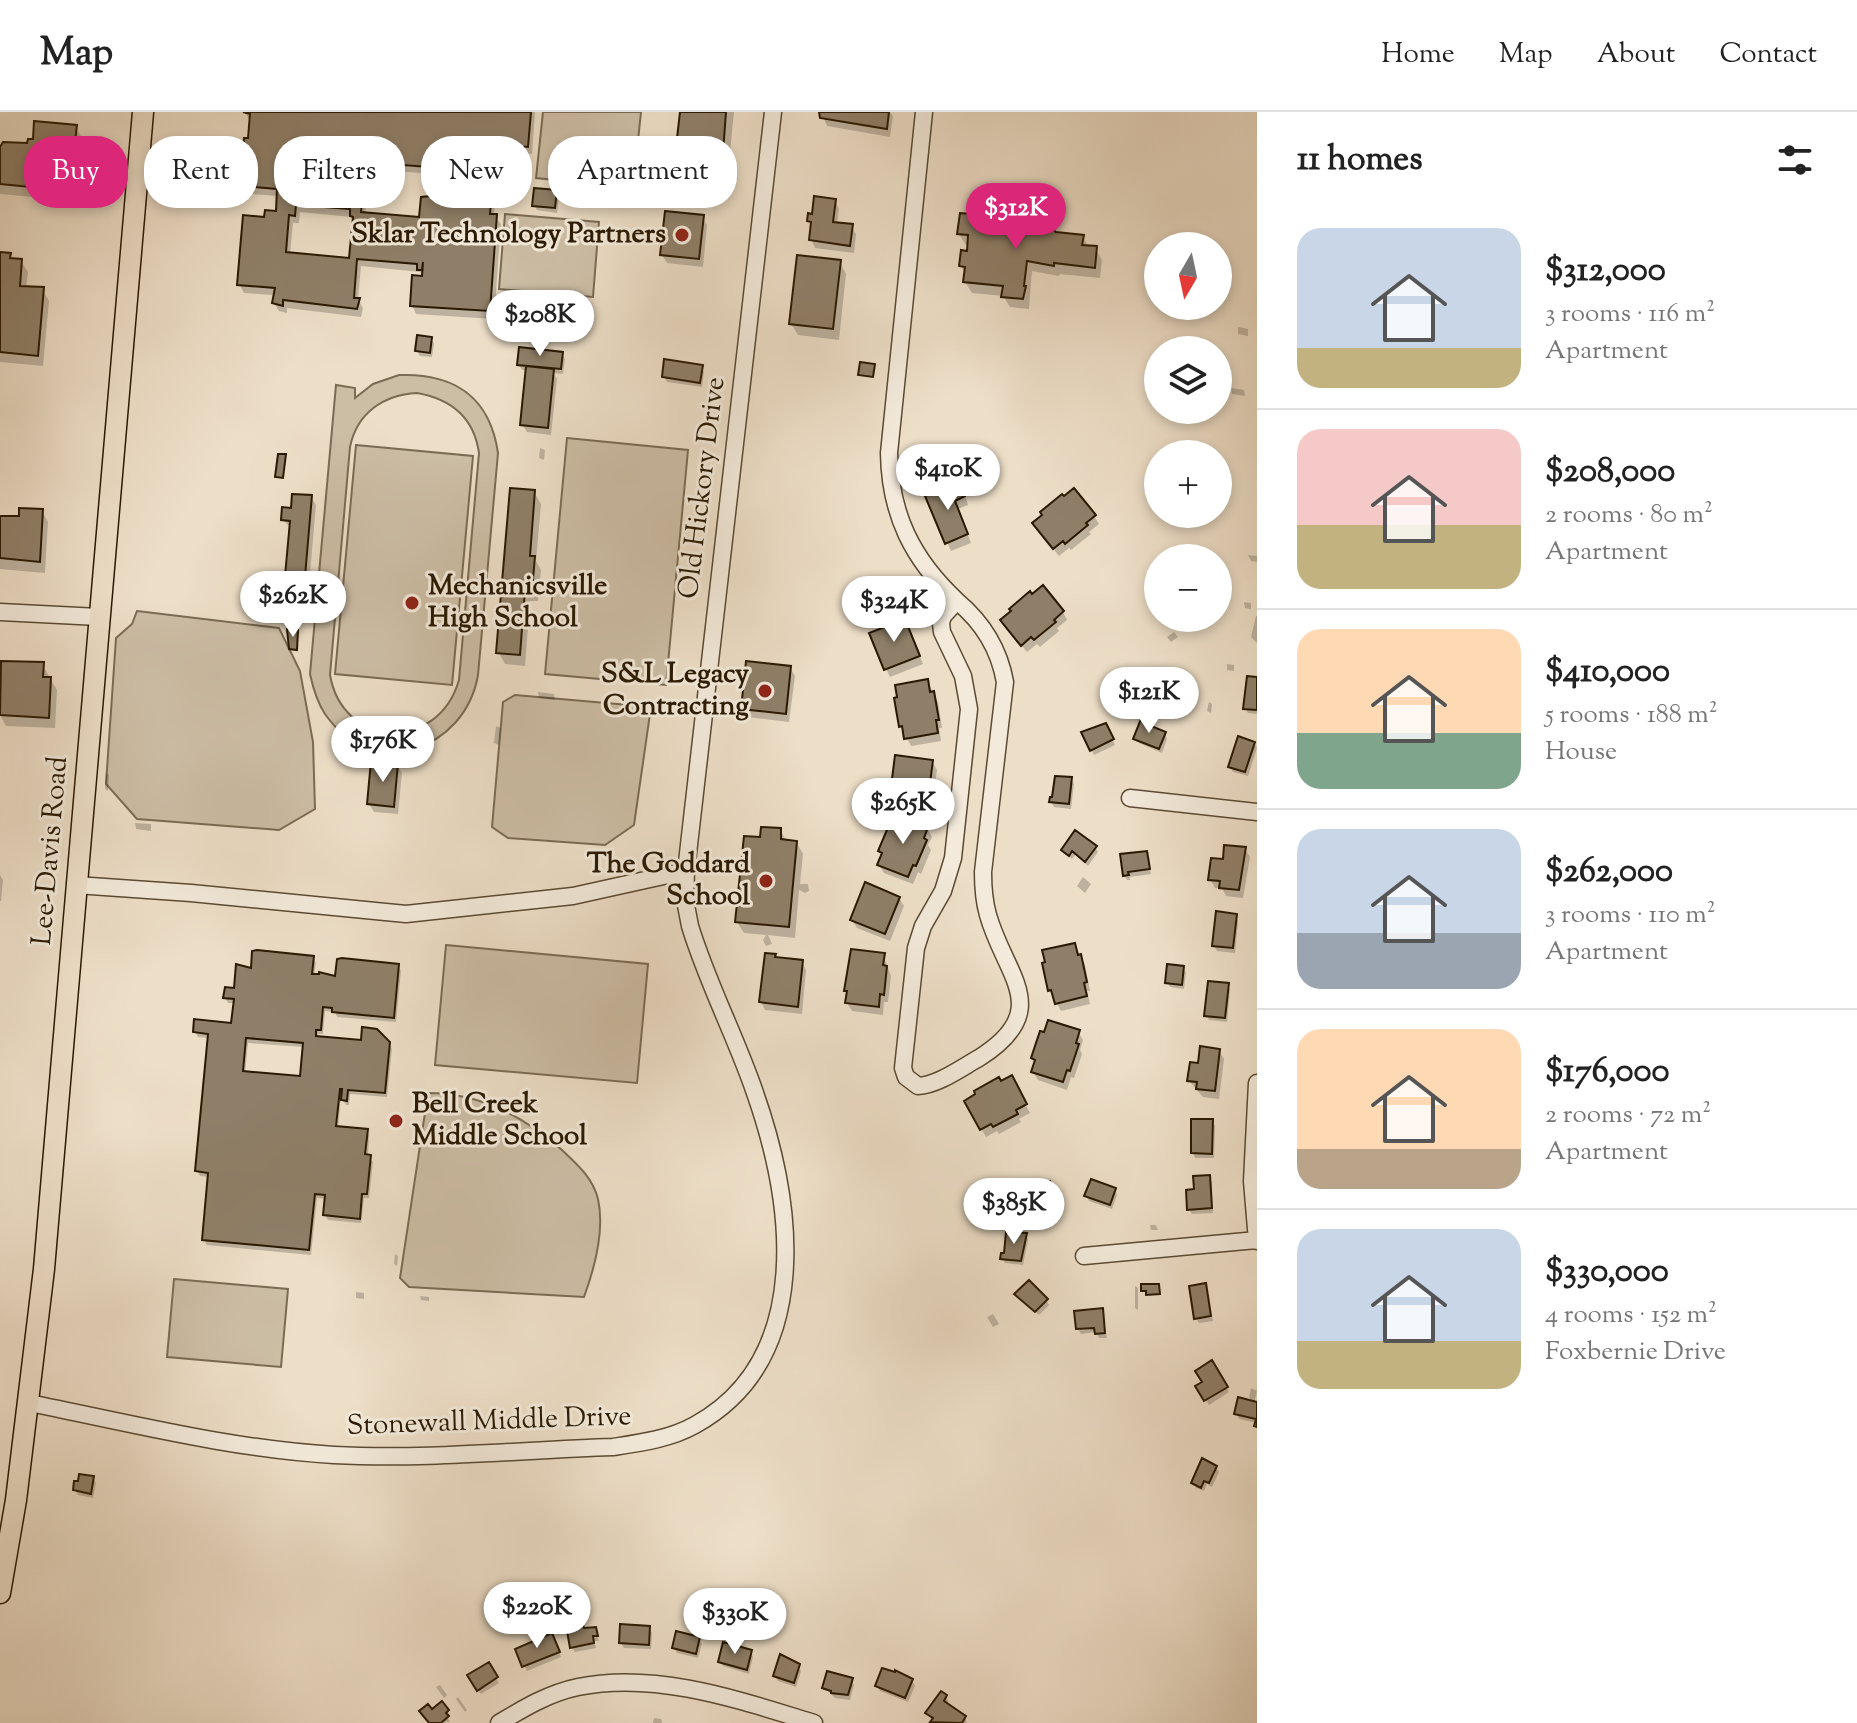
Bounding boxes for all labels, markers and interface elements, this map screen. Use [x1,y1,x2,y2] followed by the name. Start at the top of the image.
[40,28,113,82] text: Map
[1381,35,1455,75] text: Home
[1499,35,1553,75] text: Map
[1597,35,1675,75] text: About
[1719,35,1817,75] text: Contact
[24,136,128,208] chip: Buy
[144,136,258,208] chip: Rent
[274,136,405,208] chip: Filters
[421,136,532,208] chip: New
[548,136,737,208] chip: Apartment
[1297,136,1423,185] text: 11 homes
[1773,138,1817,182] icon: filters
[960,183,1072,251] pin: $312K
[984,190,1048,227] text: $312K
[351,215,666,255] place label: Sklar Technology Partners
[673,226,691,244] marker: Sklar Technology Partners
[1144,232,1232,320] north arrow
[1144,232,1232,632] map controls
[1545,247,1666,296] text: $312,000
[1361,260,1457,356] icon: home
[484,290,596,358] pin: $208K
[1545,296,1715,333] text: 3 rooms · 116 m²
[504,297,576,334] text: $208K
[1545,333,1668,370] text: Apartment
[1144,336,1232,424] button: layers
[670,375,736,601] street label: Old Hickory Drive
[1144,440,1232,528] button: +
[892,444,1004,512] pin: $410K
[1545,448,1675,497] text: $208,000
[914,451,982,488] text: $410K
[1361,461,1457,557] icon: home
[1545,497,1713,534] text: 2 rooms · 80 m²
[1545,534,1668,571] text: Apartment
[1144,544,1232,632] button: −
[428,567,607,639] place label: Mechanicsville High School
[237,571,349,639] pin: $262K
[838,576,950,644] pin: $324K
[258,578,328,615] text: $262K
[860,583,928,620] text: $324K
[403,594,421,612] marker: Mechanicsville High School
[1545,648,1670,697] text: $410,000
[601,655,749,727] place label: S&L Legacy Contracting
[1361,661,1457,757] icon: home
[1093,667,1205,735] pin: $121K
[1118,674,1180,711] text: $121K
[756,682,774,700] marker: S&L Legacy Contracting
[1545,697,1718,734] text: 5 rooms · 188 m²
[327,716,439,784] pin: $176K
[349,723,417,760] text: $176K
[1545,734,1617,771] text: House
[23,755,79,947] street label: Lee-Davis Road
[847,778,959,846] pin: $265K
[870,785,936,822] text: $265K
[587,845,750,917] place label: The Goddard School
[1545,848,1673,897] text: $262,000
[1361,861,1457,957] icon: home
[757,872,775,890] marker: The Goddard School
[1545,897,1716,934] text: 3 rooms · 110 m²
[1545,934,1668,971] text: Apartment
[1545,1048,1669,1097] text: $176,000
[1361,1061,1457,1157] icon: home
[412,1085,587,1157] place label: Bell Creek Middle School
[1545,1097,1711,1134] text: 2 rooms · 72 m²
[387,1112,405,1130] marker: Bell Creek Middle School
[1545,1134,1668,1171] text: Apartment
[958,1178,1070,1246] pin: $385K
[981,1185,1047,1222] text: $385K
[1545,1248,1669,1297] text: $330,000
[1361,1261,1457,1357] icon: home
[1545,1297,1717,1334] text: 4 rooms · 152 m²
[1545,1334,1726,1371] text: Foxbernie Drive
[346,1397,632,1447] street label: Stonewall Middle Drive
[481,1582,593,1650] pin: $220K
[679,1588,791,1656] pin: $330K
[502,1589,572,1626] text: $220K
[701,1595,769,1632] text: $330K

